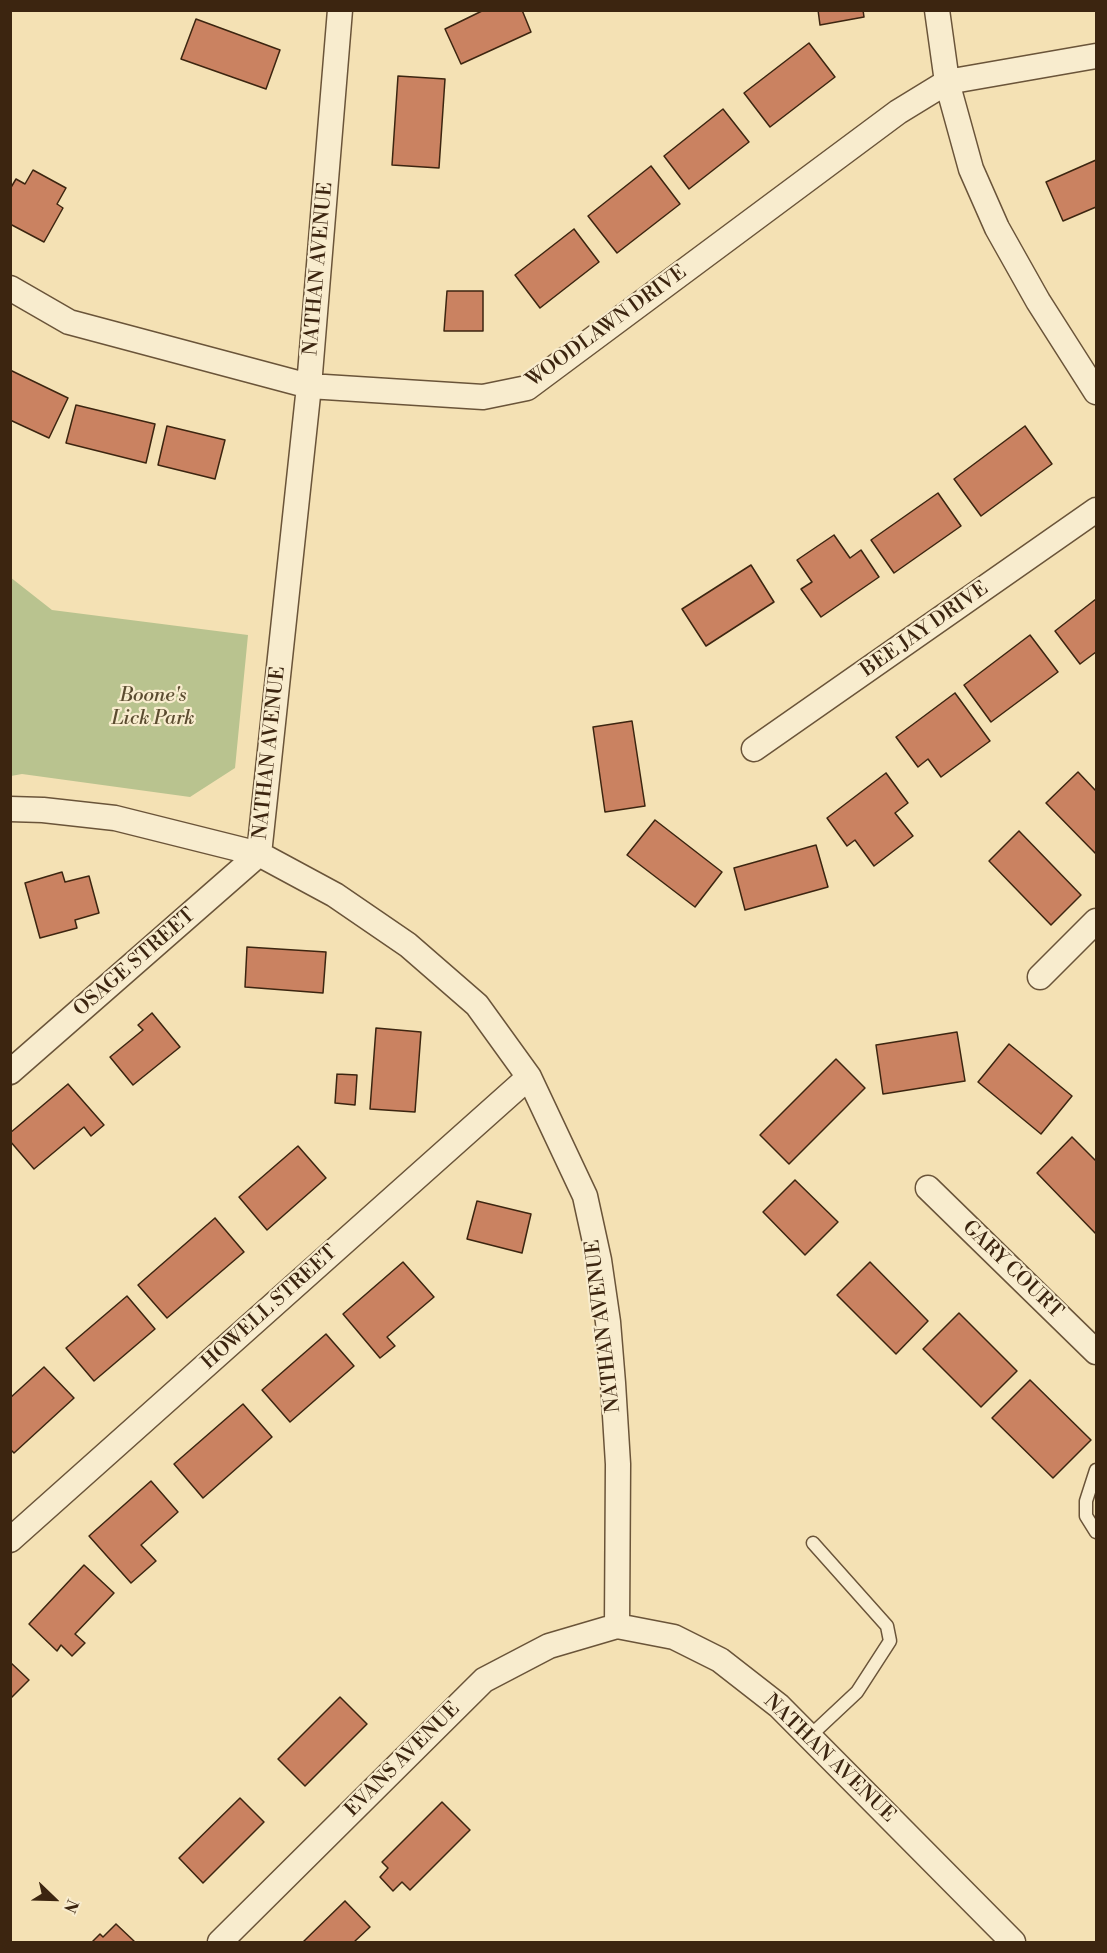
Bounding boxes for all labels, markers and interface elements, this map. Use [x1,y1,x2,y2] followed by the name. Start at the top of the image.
[299,181,339,357] street label: NATHAN AVENUE
[522,261,692,393] street label: WOODLAWN DRIVE
[857,577,993,683] street label: BEE JAY DRIVE
[249,665,291,841] street label: NATHAN AVENUE
[112,684,194,731] park label: Boone's Lick Park
[69,904,201,1022] street label: OSAGE STREET
[957,1216,1067,1324] street label: GARY COURT
[581,1238,627,1414] street label: NATHAN AVENUE
[197,1241,343,1375] street label: HOWELL STREET
[758,1690,900,1828] street label: NATHAN AVENUE
[341,1698,465,1822] street label: EVANS AVENUE
[24,1869,84,1929] north arrow
[59,1896,82,1916] text: N

